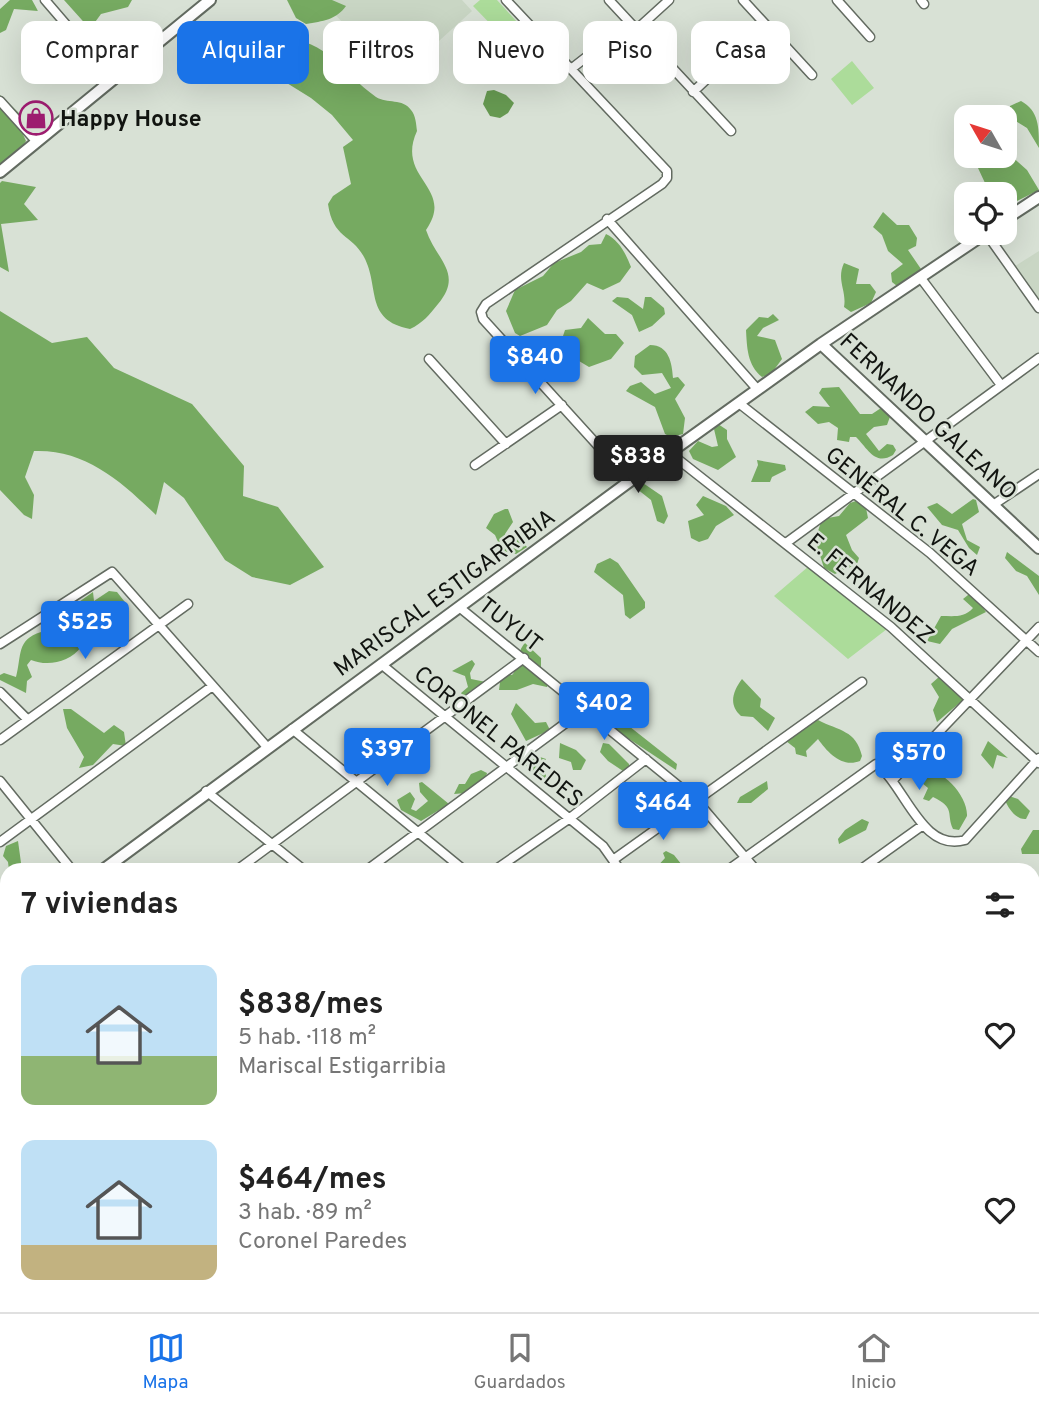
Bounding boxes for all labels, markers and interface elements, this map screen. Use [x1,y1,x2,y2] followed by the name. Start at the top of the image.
[21,21,163,84] chip: Comprar
[177,21,309,84] chip: Alquilar
[323,21,439,84] chip: Filtros
[453,21,569,84] chip: Nuevo
[583,21,677,84] chip: Piso
[691,21,790,84] chip: Casa
[17,99,55,137] shop icon: Happy House
[954,105,1017,168] north arrow
[954,105,1017,245] map controls
[60,106,202,135] place label: Happy House
[954,182,1017,245] button: locate
[832,328,1022,508] street label: FERNANDO GALEANO
[494,336,576,396] pin: $840
[506,344,564,373] text: $840
[597,435,679,495] pin: $838
[818,442,984,584] street label: GENERAL C. VEGA
[610,443,666,472] text: $838
[329,504,562,684] street label: MARISCAL ESTIGARRIBIA
[800,528,939,652] street label: E. FERNANDEZ
[472,592,547,660] street label: TUYUT
[44,602,126,661] pin: $525
[57,609,113,638] text: $525
[407,661,588,815] street label: CORONEL PAREDES
[563,682,645,742] pin: $402
[575,690,633,719] text: $402
[346,728,428,788] pin: $397
[878,732,960,792] pin: $570
[360,736,414,765] text: $397
[891,740,947,769] text: $570
[622,782,704,842] pin: $464
[634,790,692,819] text: $464
[981,886,1019,924] icon: filters
[21,887,179,924] text: 7 viviendas
[238,987,384,1024] text: $838/mes
[77,993,161,1077] icon: home
[981,1016,1019,1054] icon: heart
[238,1024,376,1053] text: 5 hab. · 118 m²
[238,1053,446,1082] text: Mariscal Estigarribia
[238,1162,386,1199] text: $464/mes
[77,1168,161,1252] icon: home
[981,1191,1019,1229] icon: heart
[238,1199,372,1228] text: 3 hab. · 89 m²
[238,1228,407,1257] text: Coronel Paredes
[143,1329,188,1395] tab: Mapa
[474,1329,566,1395] tab: Guardados
[851,1329,896,1395] tab: Inicio

